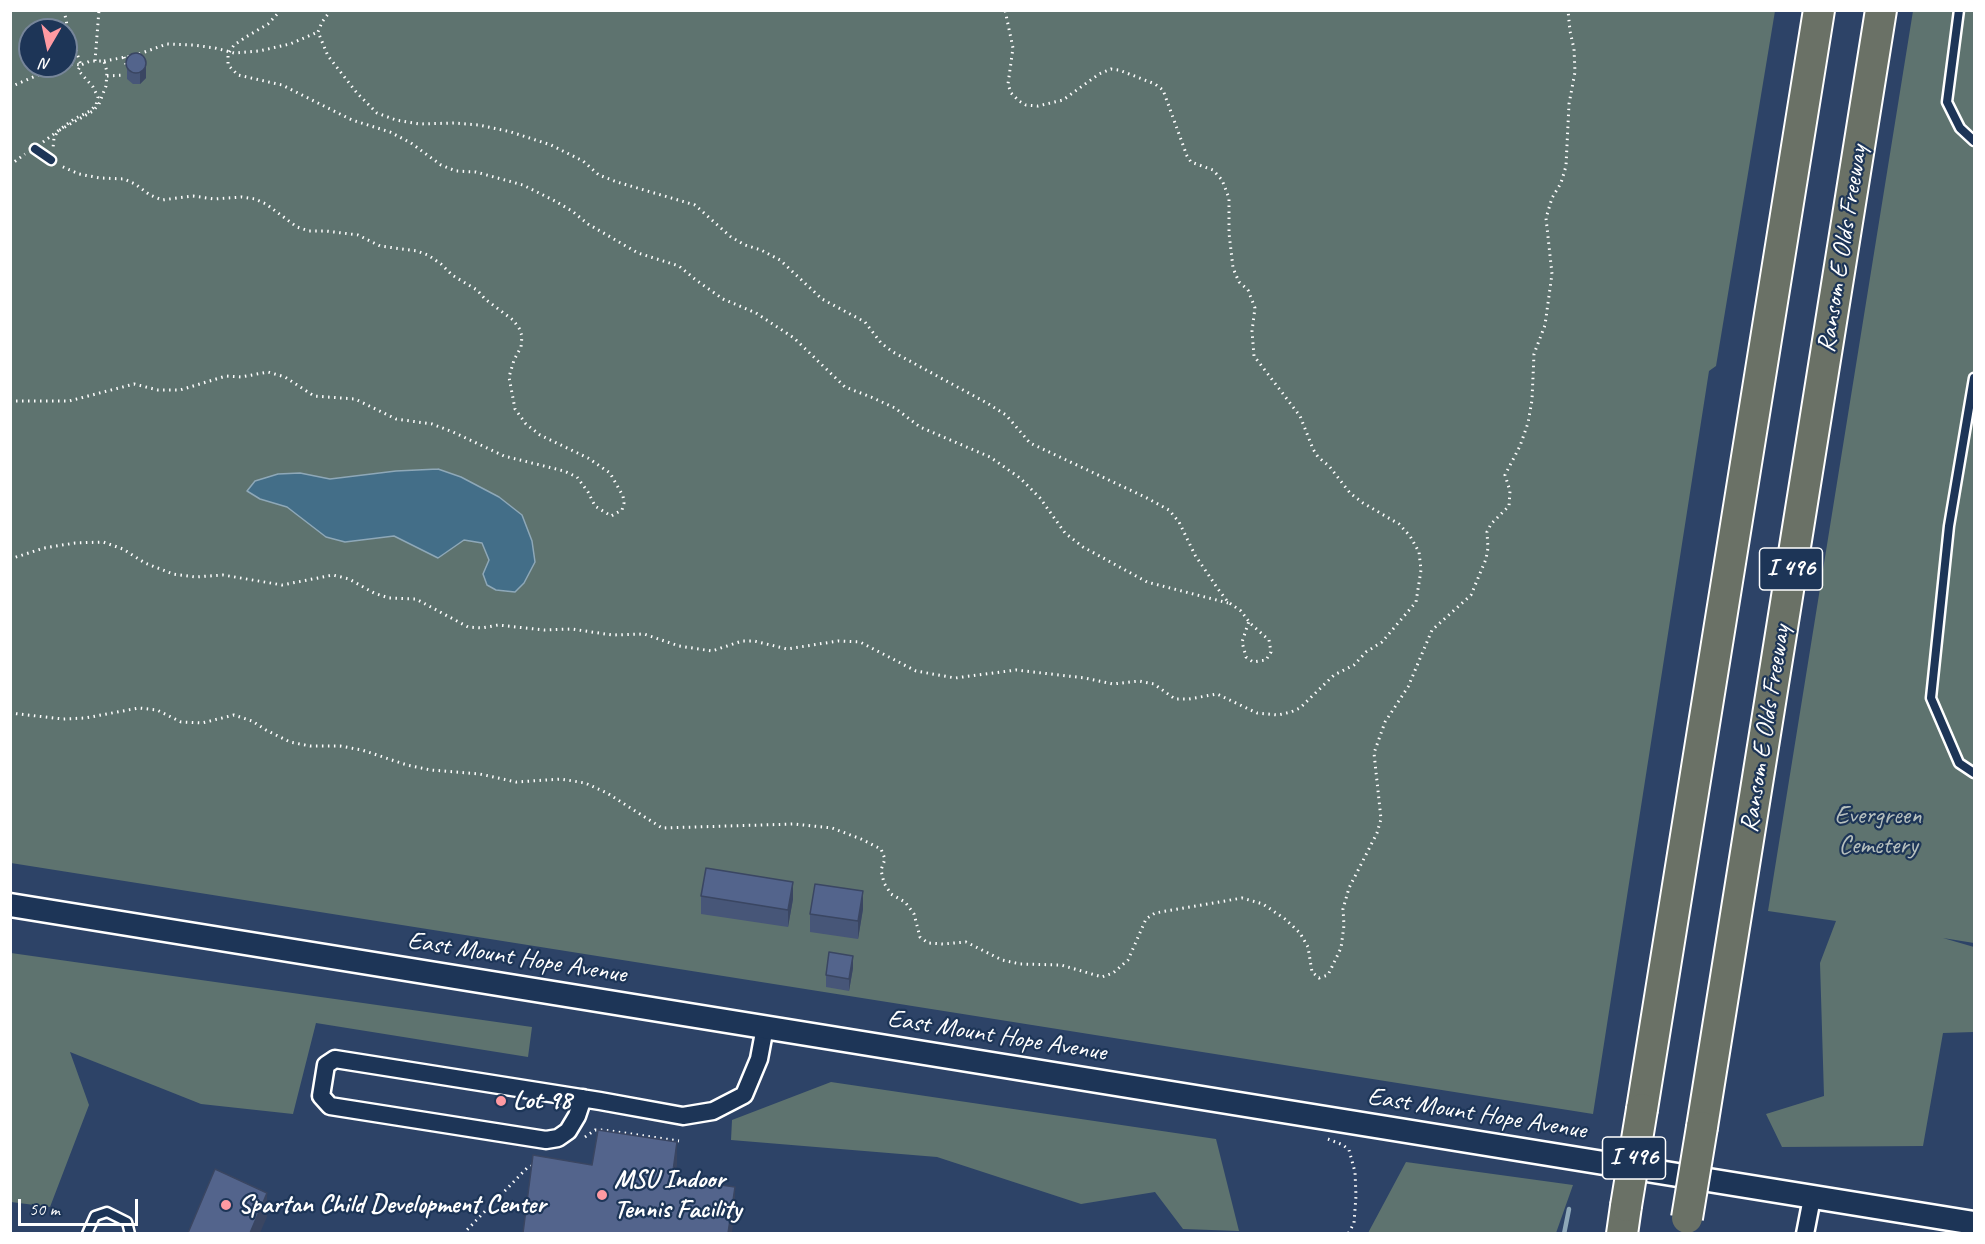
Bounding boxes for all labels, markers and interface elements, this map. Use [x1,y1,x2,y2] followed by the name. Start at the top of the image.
[18,18,78,78] north arrow
[39,53,52,74] text: N
[1811,143,1875,355] street label: Ransom E Olds Freeway
[1760,548,1822,590] road number: I 496
[1734,623,1798,835] street label: Ransom E Olds Freeway
[1834,800,1922,862] park label: Evergreen Cemetery
[405,925,629,991] street label: East Mount Hope Avenue
[885,1003,1109,1069] street label: East Mount Hope Avenue
[1365,1081,1589,1147] street label: East Mount Hope Avenue
[513,1085,571,1117] place label: Lot 98
[494,1094,508,1108] marker: Lot 98
[1602,1137,1666,1179] road number: I 496
[614,1164,741,1226] place label: MSU Indoor Tennis Facility
[21,1187,141,1225] scale bar
[595,1188,609,1202] marker: MSU Indoor Tennis Facility
[238,1189,546,1221] place label: Spartan Child Development Center
[29,1198,60,1220] text: 50 m
[219,1198,233,1212] marker: Spartan Child Development Center

